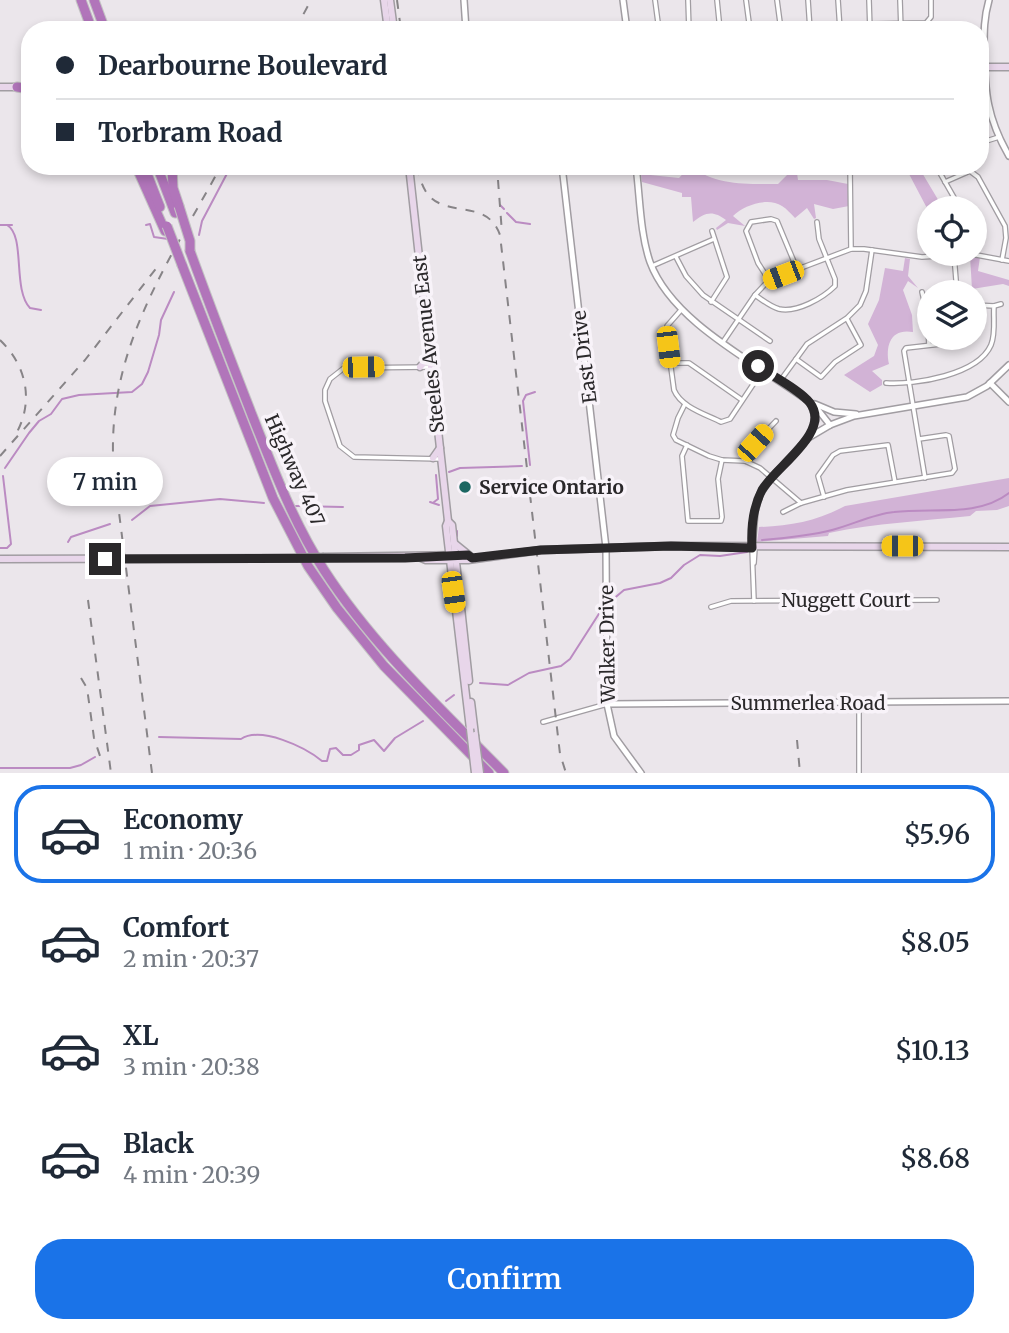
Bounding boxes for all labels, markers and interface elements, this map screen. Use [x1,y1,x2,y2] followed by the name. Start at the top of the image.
[98,49,388,82] text: Dearbourne Boulevard
[98,116,282,149] text: Torbram Road
[917,196,987,350] map controls
[917,196,987,266] button: locate
[407,253,449,434] street label: Steeles Avenue East
[760,258,807,292] car
[917,280,987,350] button: layers
[566,309,602,405] street label: East Drive
[656,325,681,369] car
[742,350,774,382] route start
[342,356,385,378] car
[260,410,330,530] street label: Highway 407
[734,420,777,466] car
[47,458,163,506] callout: 7 min
[73,467,137,496] text: 7 min
[479,475,624,499] place label: Service Ontario
[457,479,473,495] marker: Service Ontario
[882,536,924,557] car
[89,543,121,575] route end
[440,570,467,614] car
[594,585,620,704] street label: Walker Drive
[781,588,911,612] street label: Nuggett Court
[730,691,886,715] street label: Summerlea Road
[39,803,102,866] icon: car
[123,803,243,836] text: Economy
[904,818,970,851] text: $5.96
[123,836,257,865] text: 1 min · 20:36
[39,911,102,974] icon: car
[123,911,229,944] text: Comfort
[900,926,970,959] text: $8.05
[123,944,259,973] text: 2 min · 20:37
[39,1019,102,1082] icon: car
[123,1019,159,1052] text: XL
[895,1034,970,1067] text: $10.13
[123,1052,260,1081] text: 3 min · 20:38
[39,1127,102,1190] icon: car
[123,1127,194,1160] text: Black
[900,1142,970,1175] text: $8.68
[123,1160,260,1189] text: 4 min · 20:39
[35,1239,974,1319] button: Confirm

